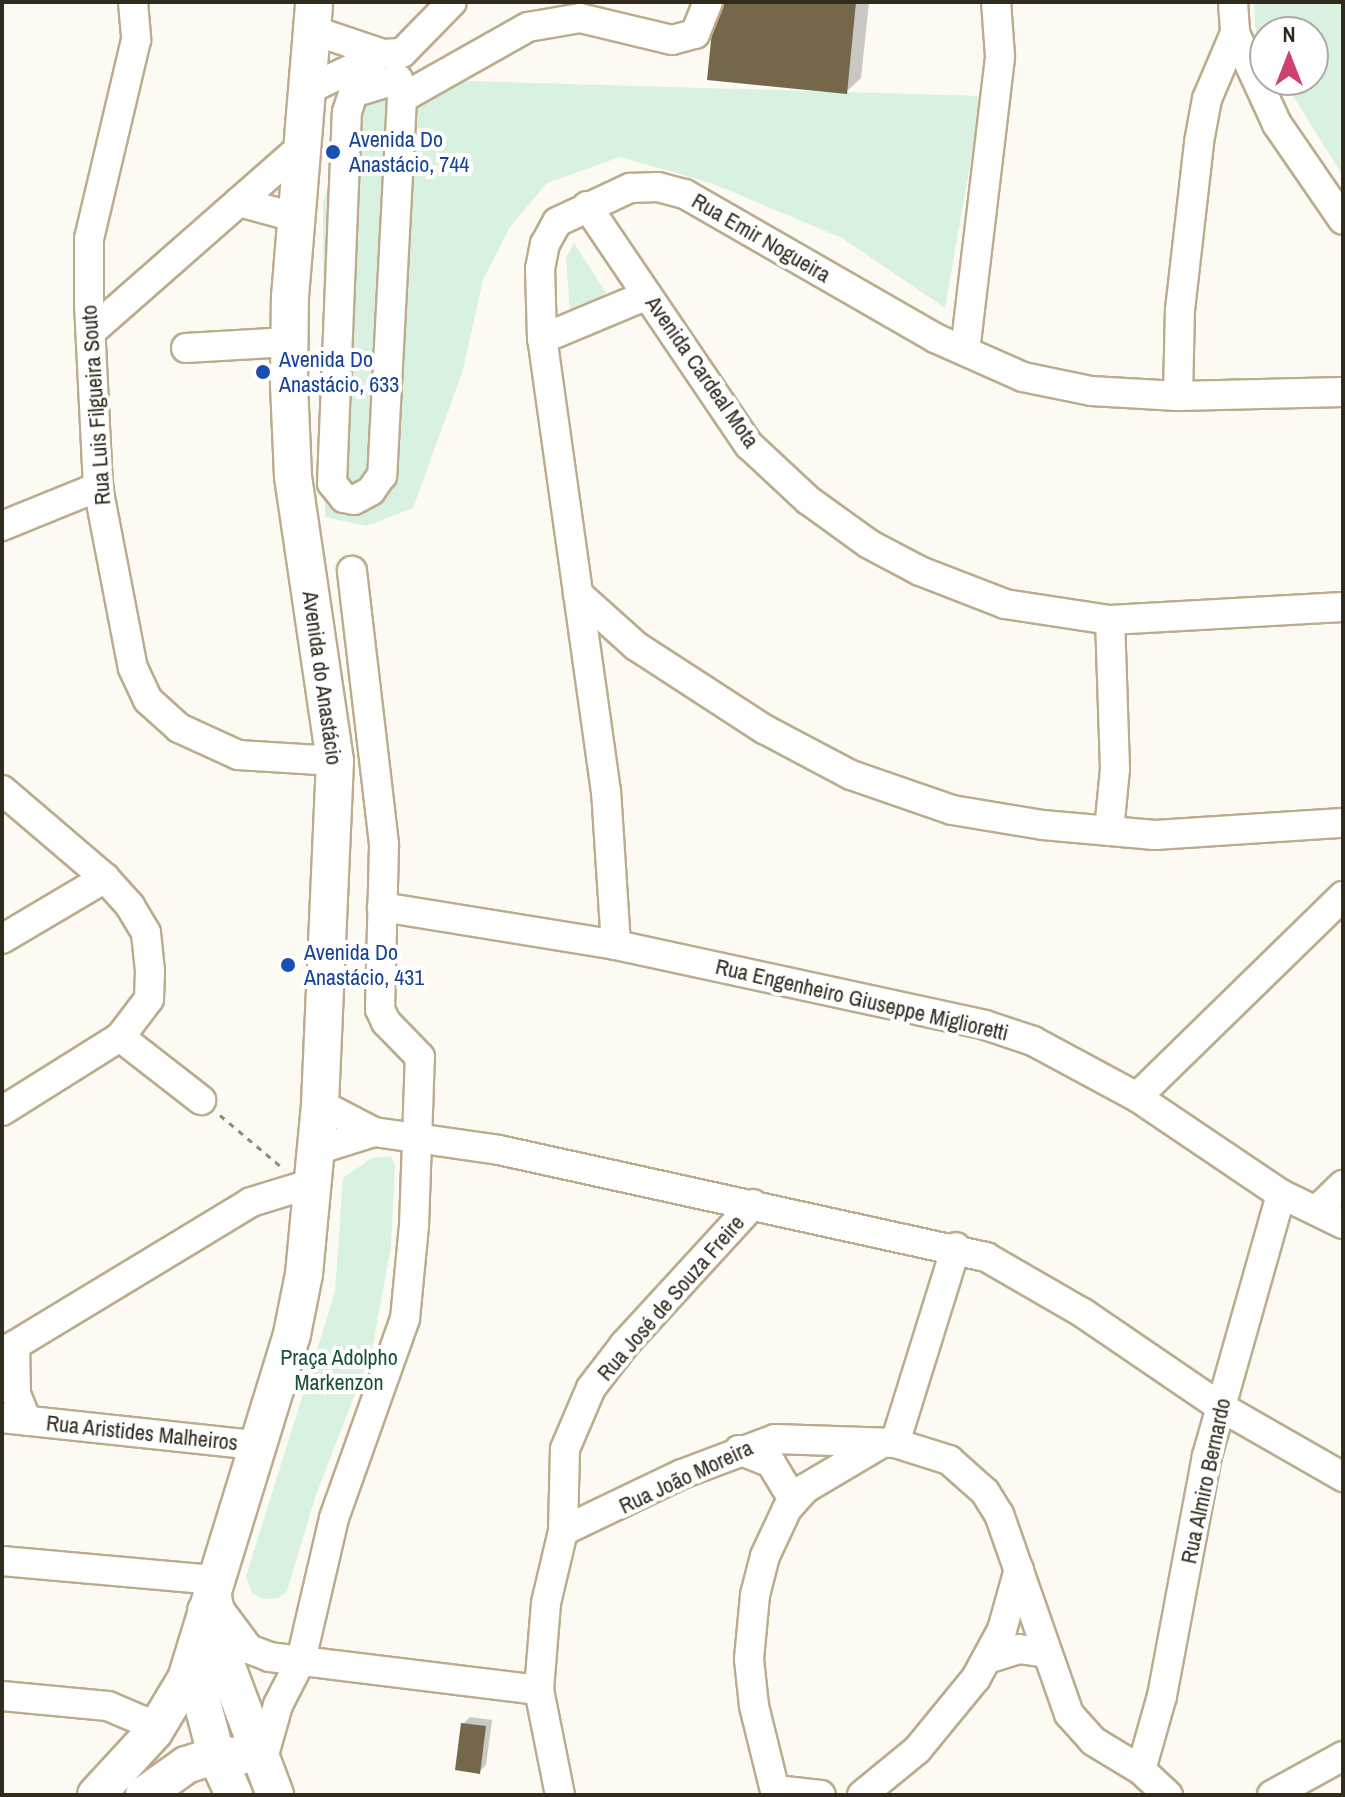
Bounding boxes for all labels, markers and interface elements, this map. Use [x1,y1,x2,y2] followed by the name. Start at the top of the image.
[1249,16,1329,96] north arrow
[1282,19,1296,49] text: N
[349,126,469,178] place label: Avenida Do Anastácio, 744
[324,143,342,161] marker: Avenida Do Anastácio, 744
[687,188,835,288] street label: Rua Emir Nogueira
[640,291,764,453] street label: Avenida Cardeal Mota
[76,304,116,506] street label: Rua Luis Filgueira Souto
[279,346,399,398] place label: Avenida Do Anastácio, 633
[254,363,272,381] marker: Avenida Do Anastácio, 633
[297,589,347,767] street label: Avenida do Anastácio
[304,939,424,990] place label: Avenida Do Anastácio, 431
[713,953,1011,1047] street label: Rua Engenheiro Giuseppe Miglioretti
[279,956,297,974] marker: Avenida Do Anastácio, 431
[592,1210,750,1386] street label: Rua José de Souza Freire
[280,1344,398,1396] park label: Praça Adolpho Markenzon
[1175,1395,1237,1567] street label: Rua Almiro Bernardo
[44,1410,240,1456] street label: Rua Aristides Malheiros
[615,1435,757,1519] street label: Rua João Moreira

